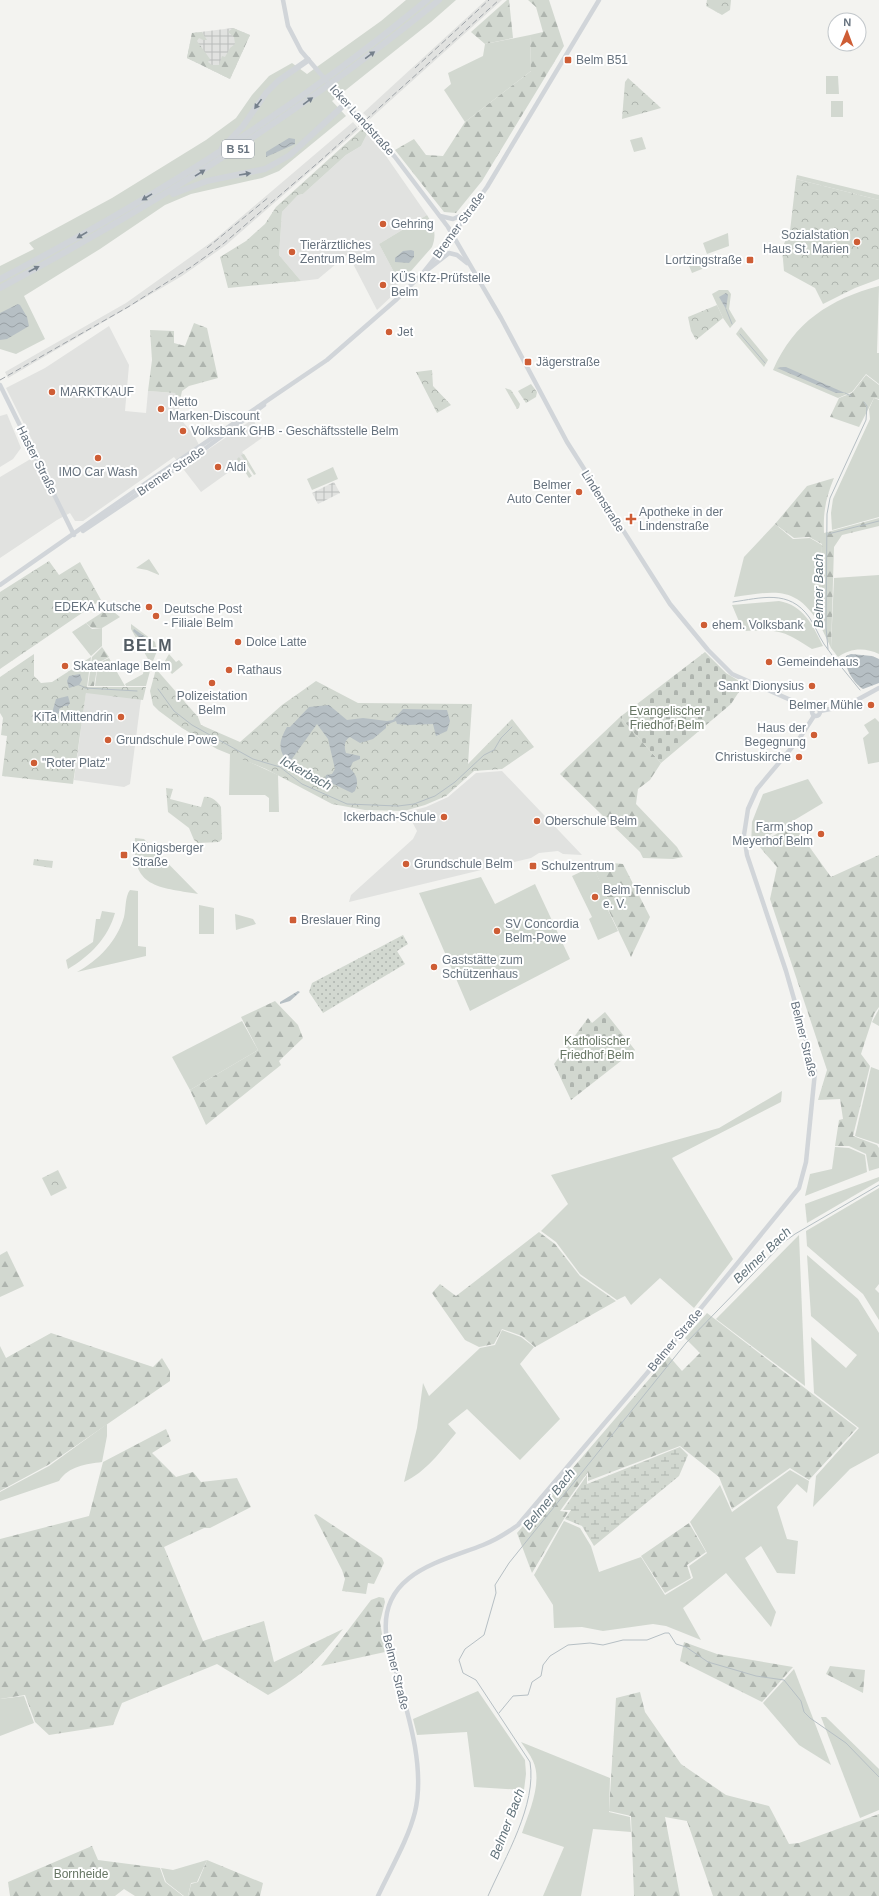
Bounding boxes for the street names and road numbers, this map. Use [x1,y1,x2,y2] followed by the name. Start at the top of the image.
[327,82,398,158] street label: Icker Landstraße
[222,140,254,158] road number: B 51
[430,189,488,261] street label: Bremer Straße
[14,424,60,497] street label: Haster Straße
[134,443,208,499] street label: Bremer Straße
[579,468,628,535] street label: Lindenstraße
[788,1000,820,1079] street label: Belmer Straße
[645,1306,705,1374] street label: Belmer Straße
[380,1633,412,1712] street label: Belmer Straße

